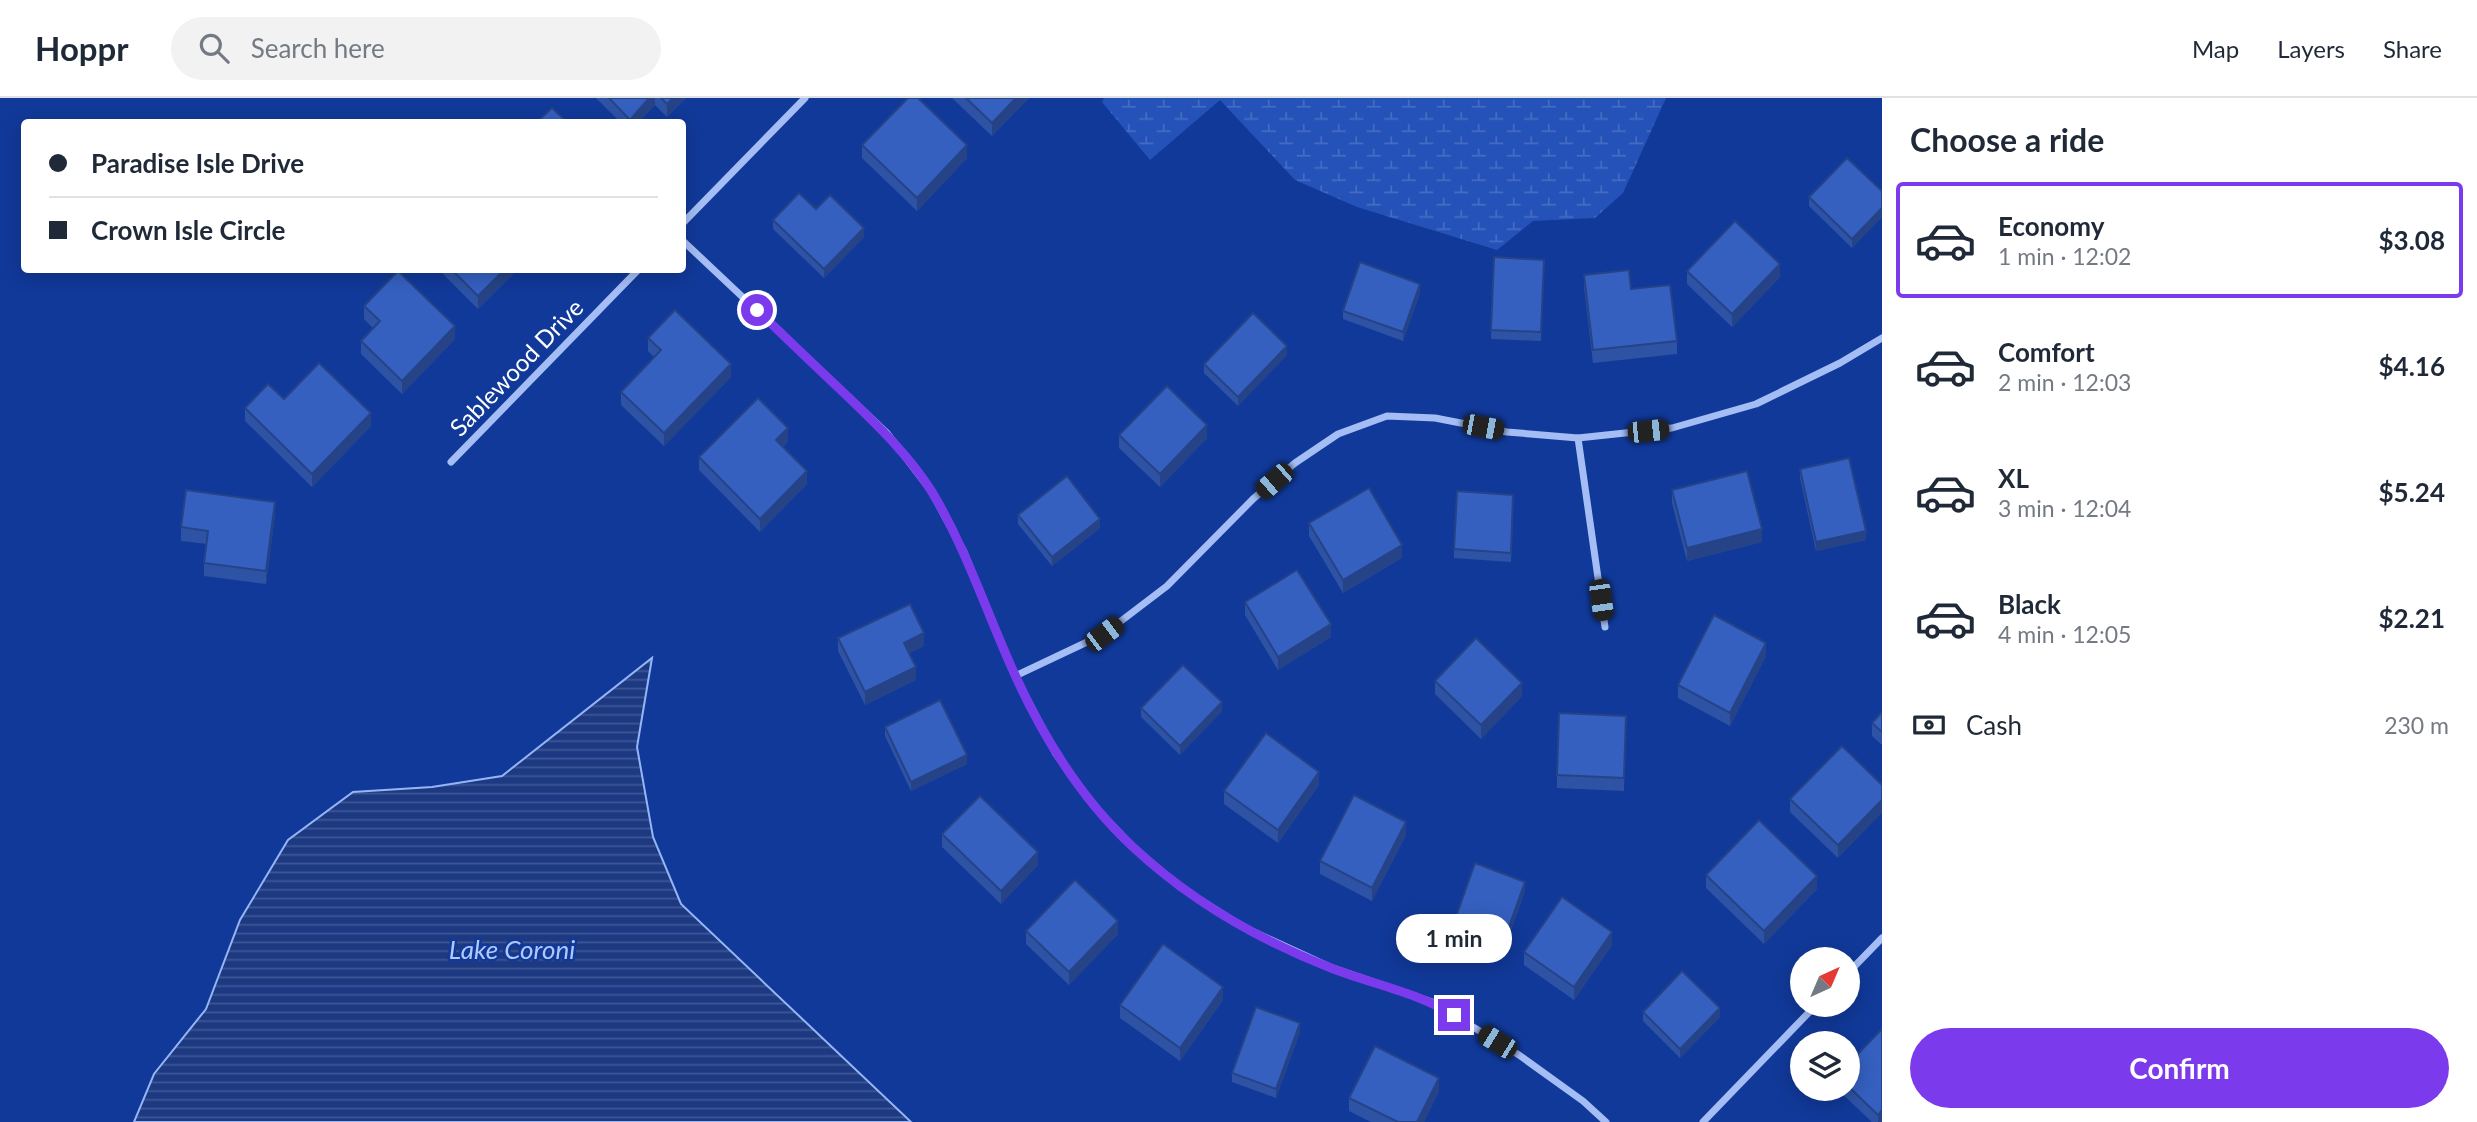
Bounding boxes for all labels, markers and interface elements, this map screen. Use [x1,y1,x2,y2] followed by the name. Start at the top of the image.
[171,17,661,80] search box
[35,28,129,68] text: Hoppr
[195,29,233,67] icon: search
[251,32,385,64] text: Search here
[2192,34,2239,63] text: Map
[2277,34,2345,63] text: Layers
[2383,34,2442,63] text: Share
[1910,120,2104,159] text: Choose a ride
[91,147,304,179] text: Paradise Isle Drive
[1914,209,1977,272] icon: car
[1998,210,2104,242] text: Economy
[91,214,286,246] text: Crown Isle Circle
[2379,224,2445,256] text: $3.08
[1998,242,2131,270] text: 1 min · 12:02
[443,292,589,442] street label: Sablewood Drive
[741,294,773,326] route start
[1914,335,1977,398] icon: car
[1998,336,2095,368] text: Comfort
[2379,350,2445,382] text: $4.16
[1998,368,2131,396] text: 2 min · 12:03
[1461,413,1506,441] car
[1627,418,1670,444] car
[1252,459,1297,503] car
[1914,461,1977,524] icon: car
[1998,462,2029,494] text: XL
[2379,476,2445,508] text: $5.24
[1998,494,2131,522] text: 3 min · 12:04
[1588,578,1615,622] car
[1914,587,1977,650] icon: car
[1998,588,2061,620] text: Black
[2379,602,2445,634] text: $2.21
[1081,613,1128,655] car
[1998,620,2131,648] text: 4 min · 12:05
[1910,706,1948,744] icon: cash
[1966,709,2022,741] text: Cash
[2384,711,2449,739] text: 230 m
[1396,914,1512,962] callout: 1 min
[1425,924,1483,952] text: 1 min
[449,933,575,965] water label: Lake Coroni
[1790,947,1860,1017] north arrow
[1790,947,1860,1101] map controls
[1438,999,1470,1031] route end
[1474,1022,1521,1062] car
[1910,1028,2449,1108] button: Confirm
[1790,1031,1860,1101] button: layers

